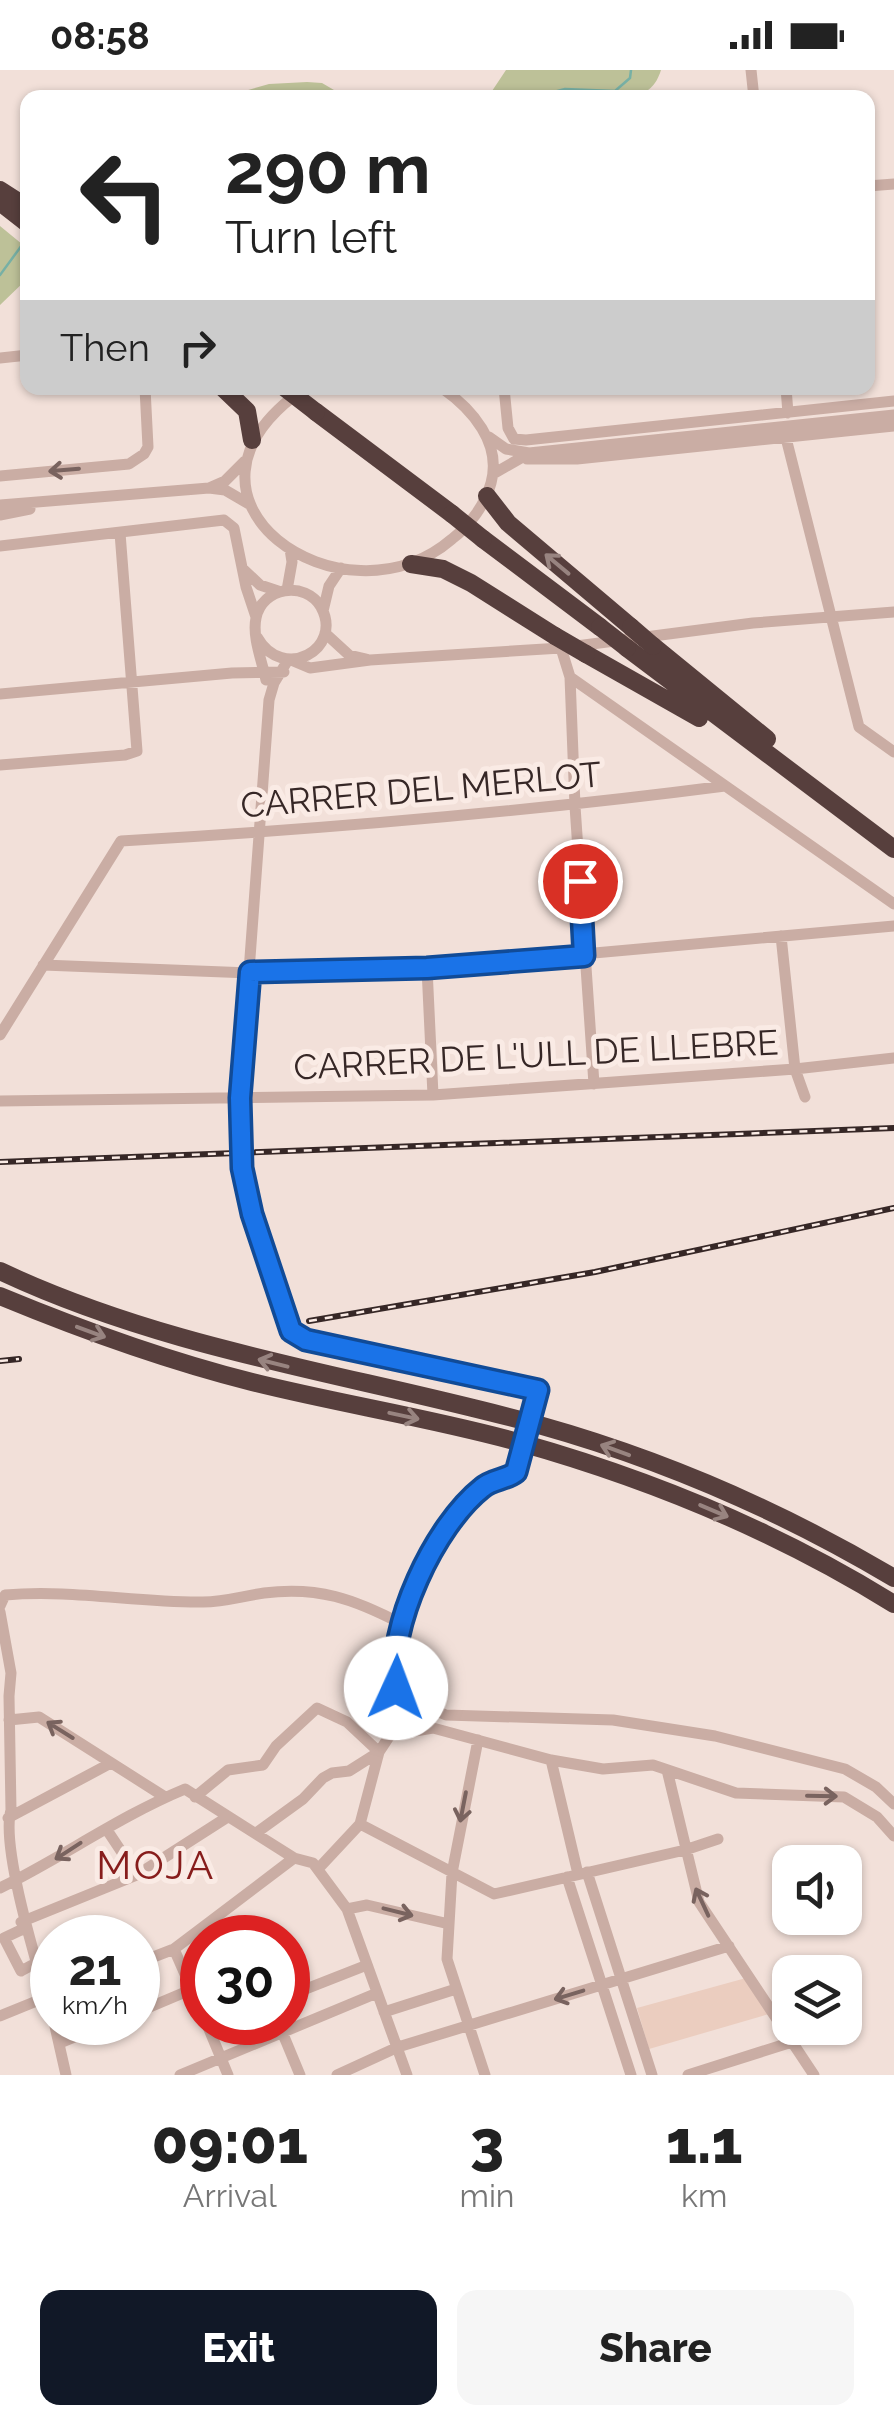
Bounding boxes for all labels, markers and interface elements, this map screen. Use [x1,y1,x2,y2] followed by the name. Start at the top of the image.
[50,13,150,58] text: 08:58
[225,127,431,209] text: 290 m
[60,130,190,260] icon: left
[225,211,397,264] text: Turn left
[170,320,225,375] icon: right
[60,325,150,370] text: Then
[49,461,81,480] one-way arrow
[544,554,570,576] one-way arrow
[239,753,603,826] street label: CARRER DEL MERLOT
[538,839,623,924] pin
[553,854,608,909] icon: arrive
[293,1021,779,1088] street label: CARRER DE L'ULL DE LLEBRE
[74,1324,105,1342] one-way arrow
[258,1353,290,1371] one-way arrow
[387,1407,419,1426] one-way arrow
[601,1440,632,1458] one-way arrow
[699,1503,729,1521] one-way arrow
[344,1636,448,1740] position arrow
[46,1720,75,1741] one-way arrow
[805,1786,838,1805] one-way arrow
[452,1790,471,1822] one-way arrow
[54,1841,83,1862] one-way arrow
[96,1841,216,1888] district label: MOJA
[772,1845,862,2045] map controls
[772,1845,862,1935] button: sound
[691,1887,710,1917] one-way arrow
[381,1904,413,1922] one-way arrow
[180,1915,310,2045] speed limit sign: 30
[69,1938,121,1997] text: 21
[772,1955,862,2045] button: layers
[554,1987,585,2005] one-way arrow
[62,1990,128,2020] text: km/h
[151,2107,308,2177] text: 09:01
[470,2107,504,2177] text: 3
[666,2107,743,2177] text: 1.1
[183,2177,277,2214] text: Arrival
[459,2177,515,2214] text: min
[681,2177,727,2214] text: km
[40,2290,437,2405] button: Exit
[457,2290,854,2405] button: Share

